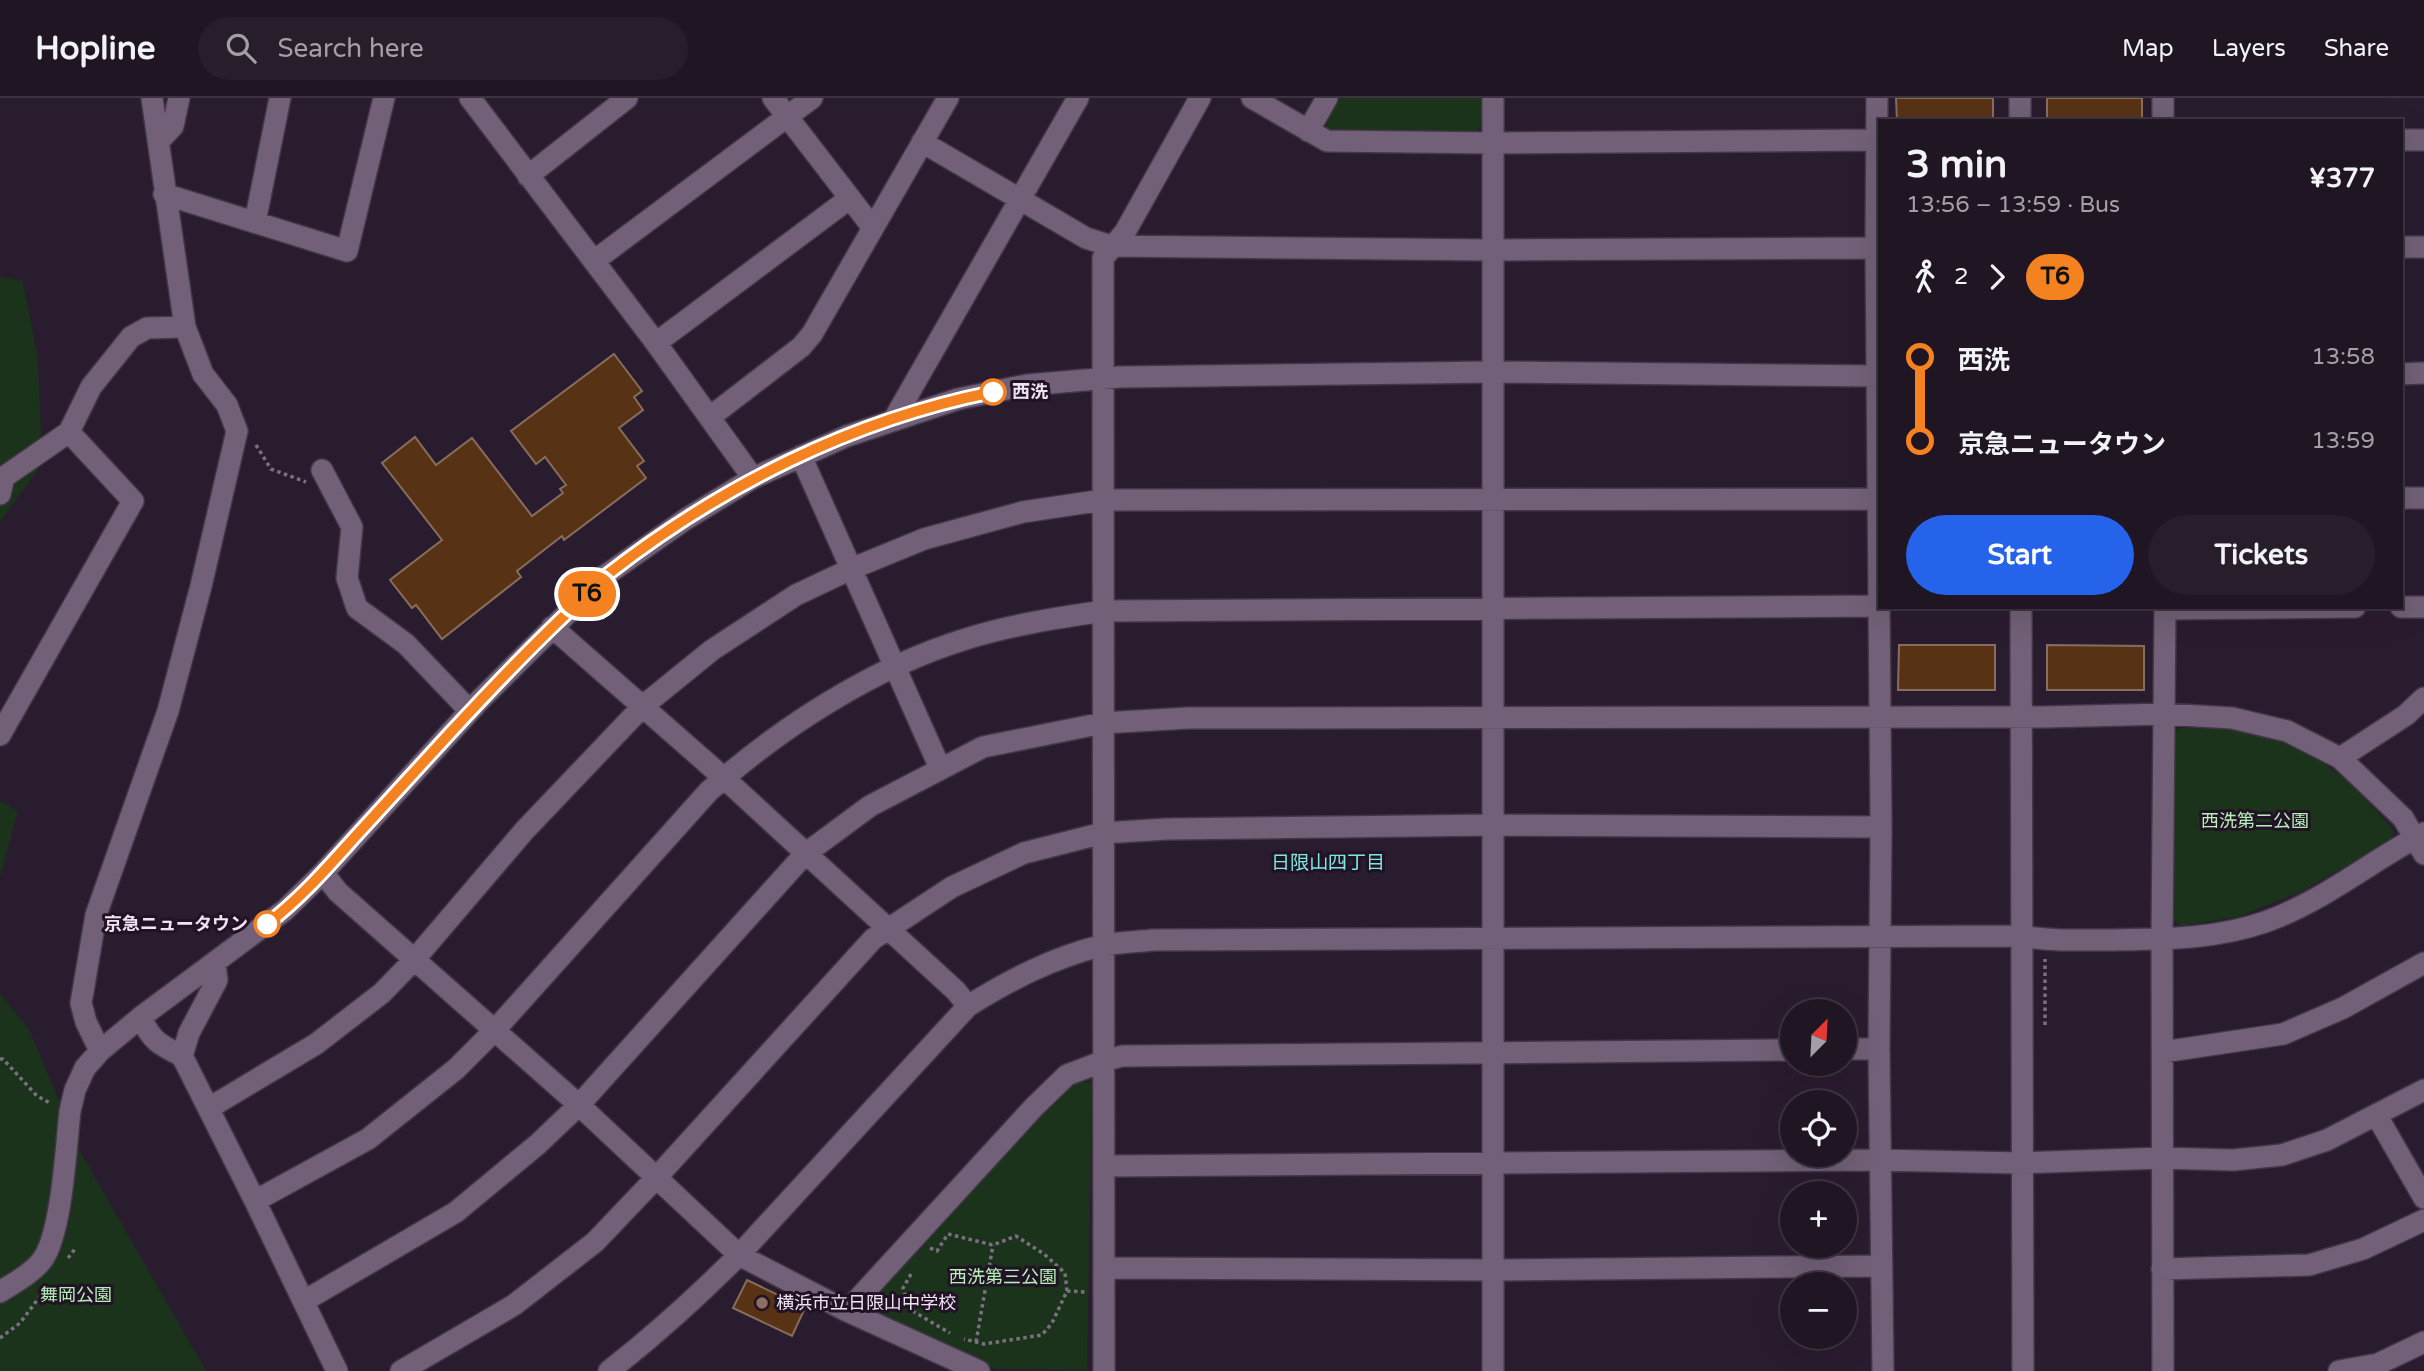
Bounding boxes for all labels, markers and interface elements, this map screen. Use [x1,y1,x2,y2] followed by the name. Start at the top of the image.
[198,17,688,80] search box
[35,29,156,68] text: Hopline
[222,29,260,67] icon: search
[278,33,424,64] text: Search here
[2122,34,2174,63] text: Map
[2212,34,2286,63] text: Layers
[2324,34,2389,63] text: Share
[1906,142,2007,188] text: 3 min
[2309,163,2375,194] text: ¥377
[1906,191,2120,219] text: 13:56 – 13:59 · Bus
[1906,258,1944,296] icon: walk
[1978,258,2016,296] icon: forward
[2040,262,2070,291] text: T6
[1954,263,1968,291] text: 2
[2311,343,2375,371] text: 13:58
[1958,345,2010,376] text: 西洗
[980,379,1006,405] marker: 西洗
[1012,381,1048,403] place label: 西洗
[2311,427,2375,455] text: 13:59
[1958,429,2166,460] text: 京急ニュータウン
[1906,515,2134,595] button: Start
[2148,515,2375,595] button: Tickets
[556,571,618,617] line badge: T6
[572,579,602,608] text: T6
[2201,810,2309,832] park label: 西洗第二公園
[1271,852,1385,874] district label: 日限山四丁目
[254,911,280,937] marker: 京急ニュータウン
[104,913,248,935] place label: 京急ニュータウン
[1780,999,1857,1076] north arrow
[1780,999,1857,1349] map controls
[1780,1090,1857,1167] button: locate
[1780,1181,1857,1258] button: +
[949,1266,1057,1288] park label: 西洗第三公園
[1780,1272,1857,1349] button: −
[40,1284,112,1306] park label: 舞岡公園
[776,1292,956,1314] place label: 横浜市立日限山中学校
[754,1295,770,1311] marker: 横浜市立日限山中学校

